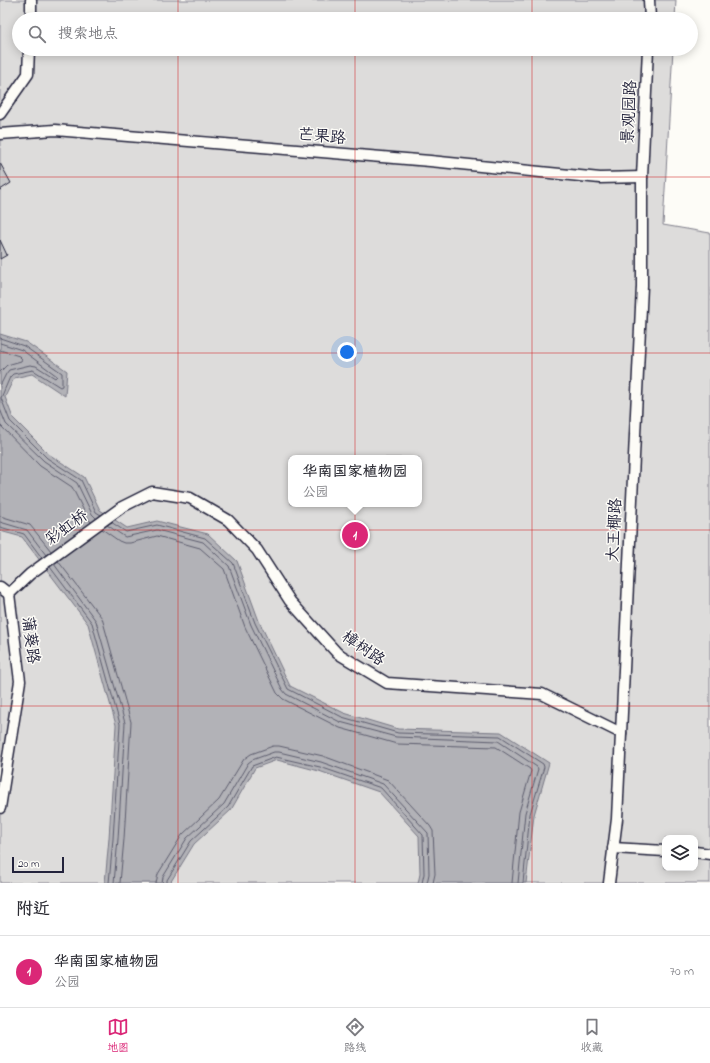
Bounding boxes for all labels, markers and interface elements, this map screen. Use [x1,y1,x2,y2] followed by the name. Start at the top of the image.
[12,12,698,56] search box
[26,23,48,45] icon: search
[58,23,118,45] text: 搜索地点
[616,79,644,145] street label: 景观园路
[297,123,347,151] street label: 芒果路
[337,342,357,362] your location
[288,455,422,507] popup
[302,461,408,483] text: 华南国家植物园
[302,483,329,502] text: 公园
[601,497,629,563] street label: 大王椰路
[41,504,93,552] street label: 彩虹桥
[342,520,368,550] pin: 1
[15,615,45,665] street label: 蒲葵路
[336,625,390,673] street label: 樟树路
[662,835,698,871] map controls
[662,835,698,871] button: layers
[12,855,64,874] scale bar
[18,856,40,872] text: 20 m
[16,897,50,922] text: 附近
[54,951,159,973] text: 华南国家植物园
[27,962,31,981] text: 1
[670,962,694,981] text: 70 m
[54,973,80,992] text: 公园
[107,1016,129,1056] tab: 地图
[344,1016,366,1056] tab: 路线
[581,1016,603,1056] tab: 收藏

